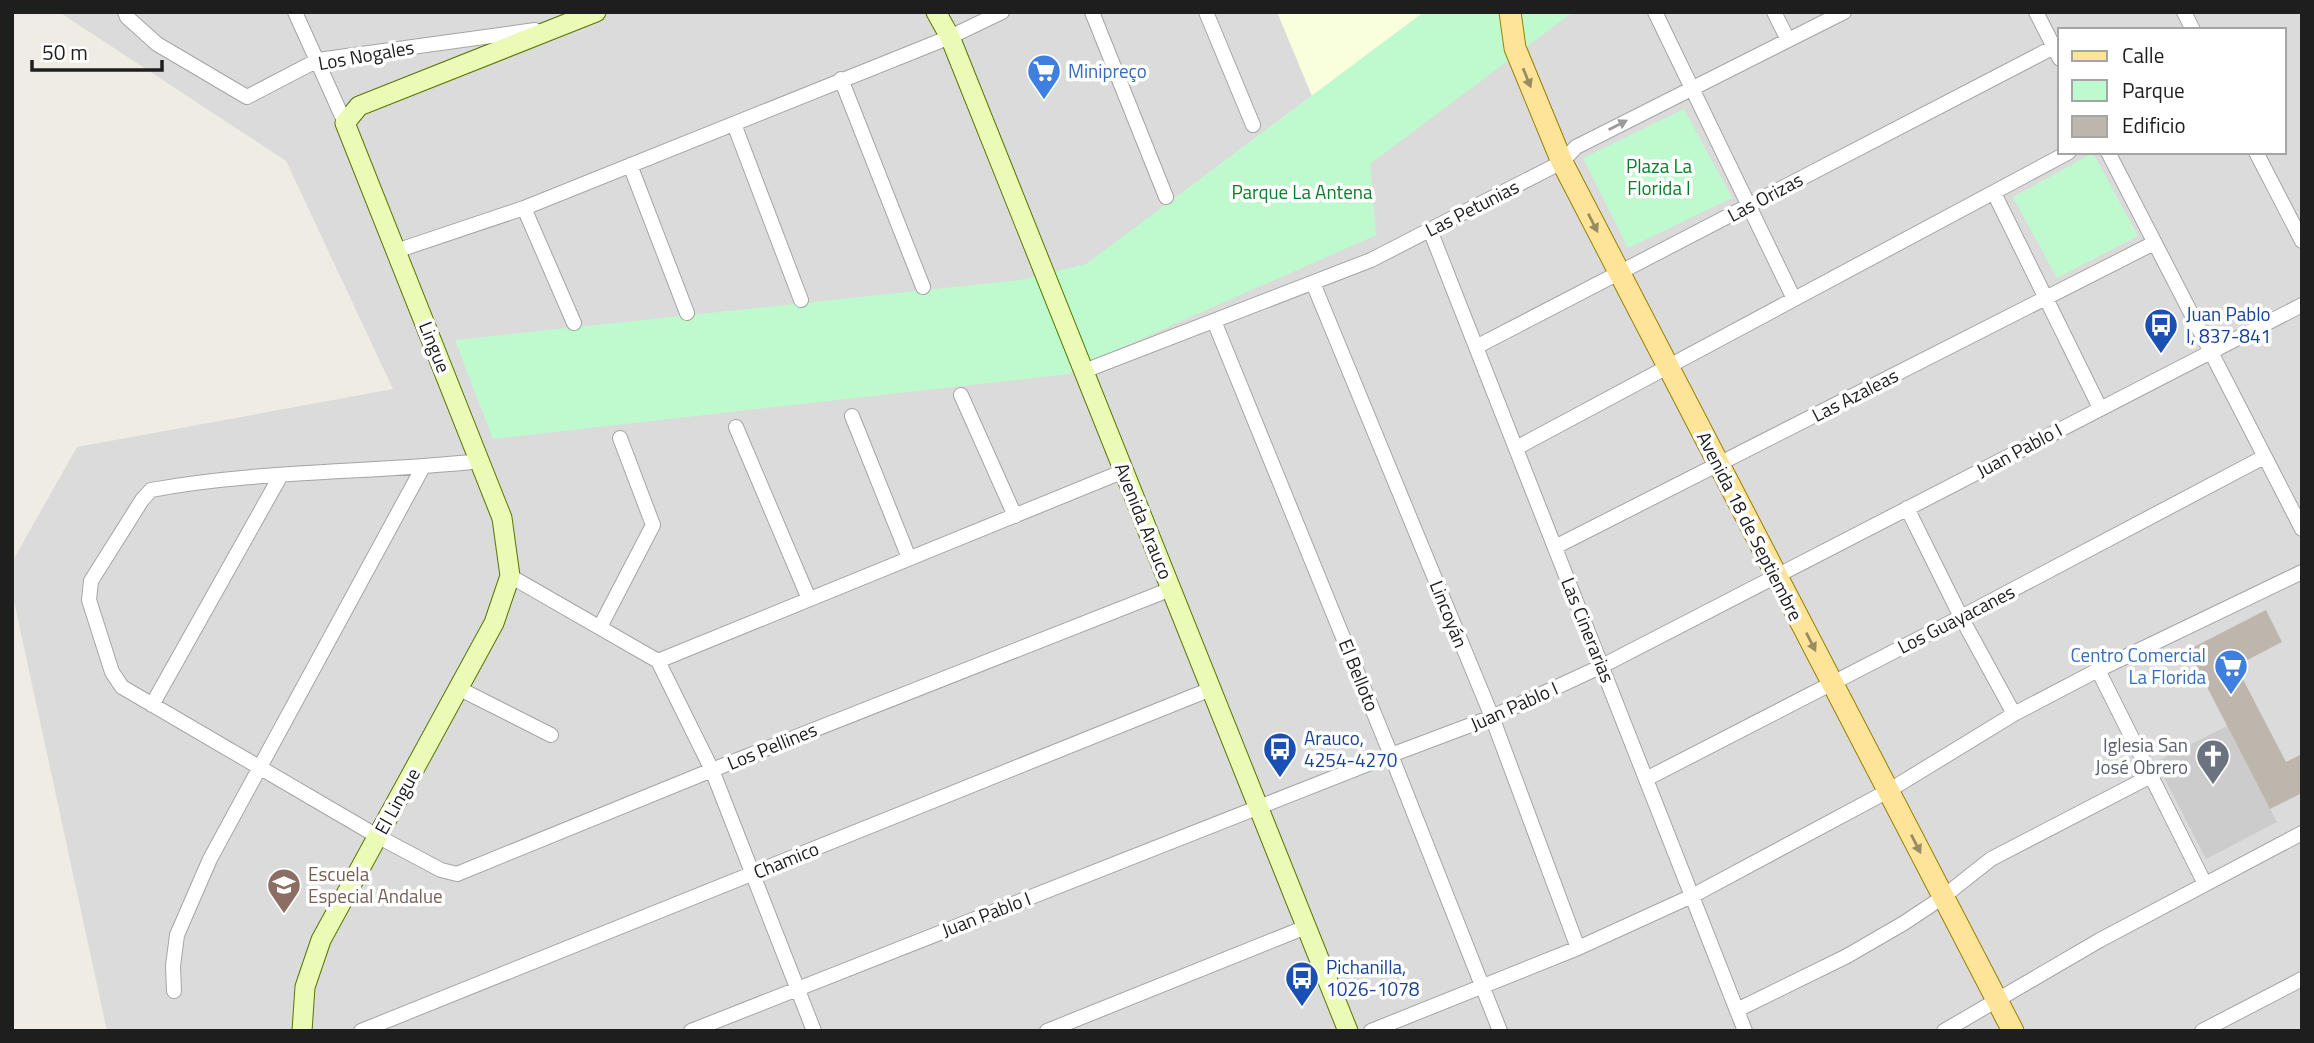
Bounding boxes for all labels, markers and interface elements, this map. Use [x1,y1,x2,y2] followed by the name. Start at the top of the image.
[32,28,161,72] scale bar
[2058,28,2286,154] legend
[316,32,416,77] street label: Los Nogales
[42,36,88,68] text: 50 m
[2122,39,2164,71] text: Calle
[1025,52,1063,101] supermarket icon: Minipreço
[1068,56,1147,85] place label: Minipreço
[1522,67,1533,88] one-way arrow
[2122,74,2185,106] text: Parque
[2122,109,2186,141] text: Edificio
[1608,120,1628,131] one-way arrow
[1626,151,1693,202] park label: Plaza La Florida I
[1722,164,1808,229] street label: Las Orizas
[1420,171,1524,244] street label: Las Petunias
[1231,177,1373,206] park label: Parque La Antena
[1587,213,1599,233] one-way arrow
[2186,299,2271,350] place label: Juan Pablo I, 837-841
[2142,306,2180,355] bus stop icon: Juan Pablo I, 837-841
[412,317,459,377] street label: Lingue
[1807,360,1903,429] street label: Las Azaleas
[1971,415,2067,484] street label: Juan Pablo I
[1690,426,1811,626] street label: Avenida 18 de Septiembre
[1108,458,1181,583] street label: Avenida Arauco
[1554,573,1623,687] street label: Las Cinerarias
[1423,576,1476,652] street label: Lincoyán
[1892,576,2020,661] street label: Los Guayacanes
[1805,632,1817,652] one-way arrow
[1332,634,1387,715] street label: El Belloto
[2070,640,2206,691] place label: Centro Comercial La Florida
[2212,647,2250,696] supermarket icon: Centro Comercial La Florida
[1465,673,1562,738] street label: Juan Pablo I
[723,714,821,777] street label: Los Pellines
[1304,723,1397,774] place label: Arauco, 4254-4270
[1261,730,1299,779] bus stop icon: Arauco, 4254-4270
[2095,730,2188,781] place label: Iglesia San José Obrero
[2194,737,2232,786] church icon: Iglesia San José Obrero
[366,762,427,839] street label: El Lingue
[749,833,823,886] street label: Chamico
[1910,834,1921,854] one-way arrow
[308,859,443,910] place label: Escuela Especial Andalue
[265,866,303,915] school or university icon: Escuela Especial Andalue
[937,883,1035,944] street label: Juan Pablo I
[1326,952,1420,1003] place label: Pichanilla, 1026-1078
[1283,959,1321,1008] bus stop icon: Pichanilla, 1026-1078

